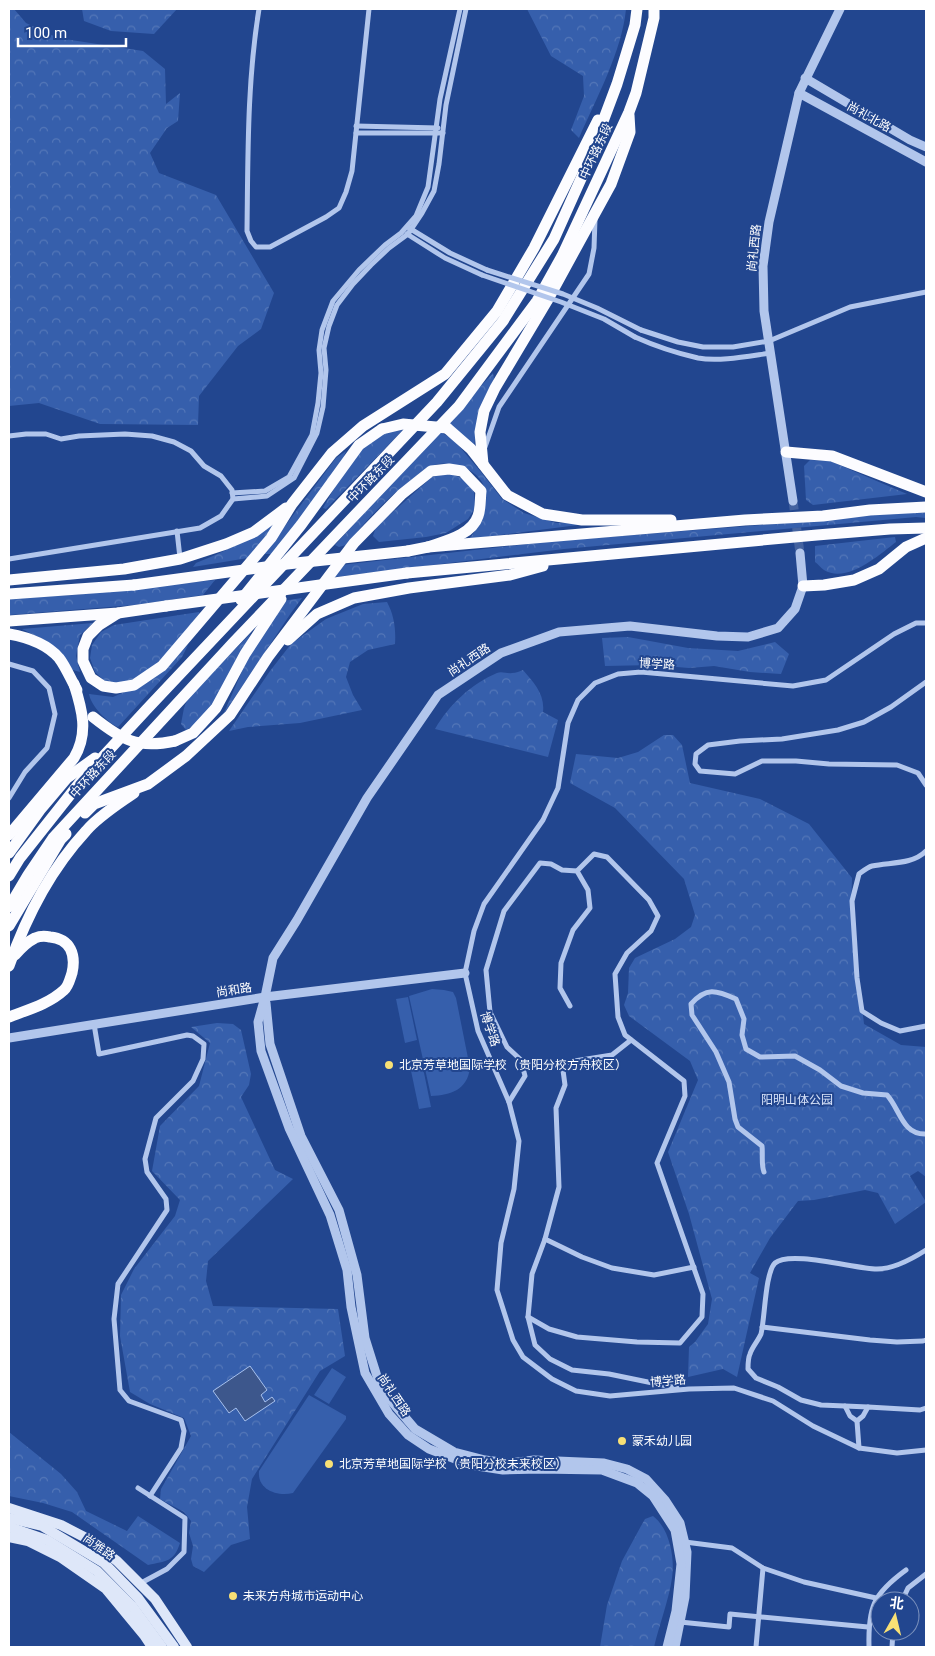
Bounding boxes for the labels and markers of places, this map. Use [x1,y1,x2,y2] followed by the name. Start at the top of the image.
[399,1058,627,1072] place label: 北京芳草地国际学校（贵阳分校方舟校区）
[383,1059,395,1071] marker: 北京芳草地国际学校（贵阳分校方舟校区）
[632,1434,692,1448] place label: 蒙禾幼儿园
[616,1435,628,1447] marker: 蒙禾幼儿园
[339,1457,567,1471] place label: 北京芳草地国际学校（贵阳分校未来校区）
[323,1458,335,1470] marker: 北京芳草地国际学校（贵阳分校未来校区）
[243,1589,363,1603] place label: 未来方舟城市运动中心
[227,1590,239,1602] marker: 未来方舟城市运动中心

